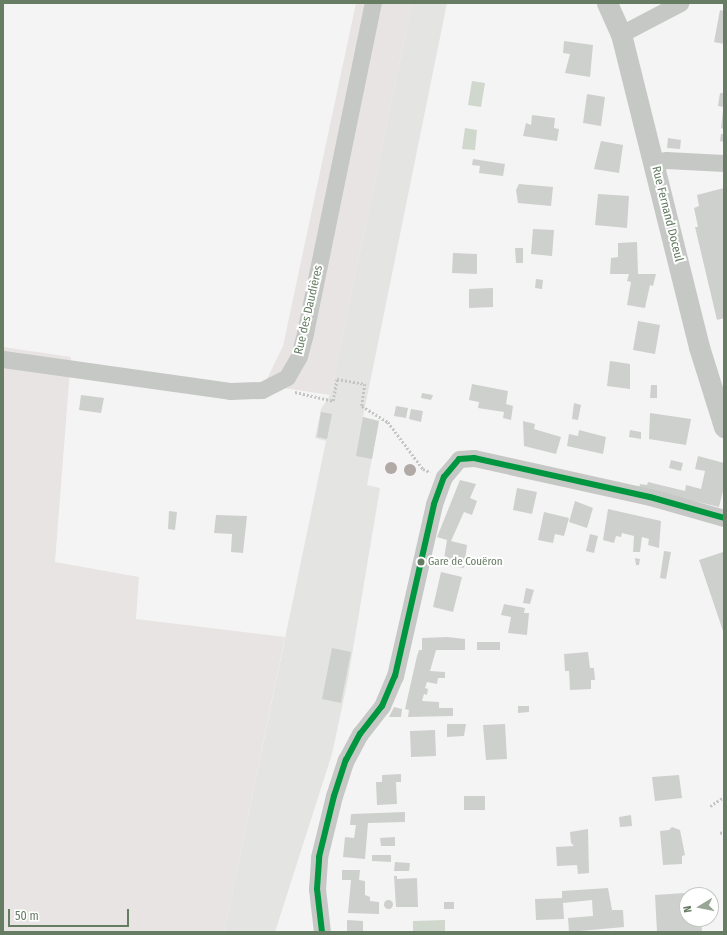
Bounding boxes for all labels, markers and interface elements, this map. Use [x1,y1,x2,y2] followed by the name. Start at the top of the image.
[648,165,686,263] street label: Rue Fernand Doceul
[292,264,326,356] street label: Rue des Daudières
[428,555,503,569] place label: Gare de Couëron
[416,557,426,567] marker: Gare de Couëron
[679,887,719,927] north arrow
[10,901,131,927] scale bar
[681,905,695,913] text: N
[15,909,39,923] text: 50 m

